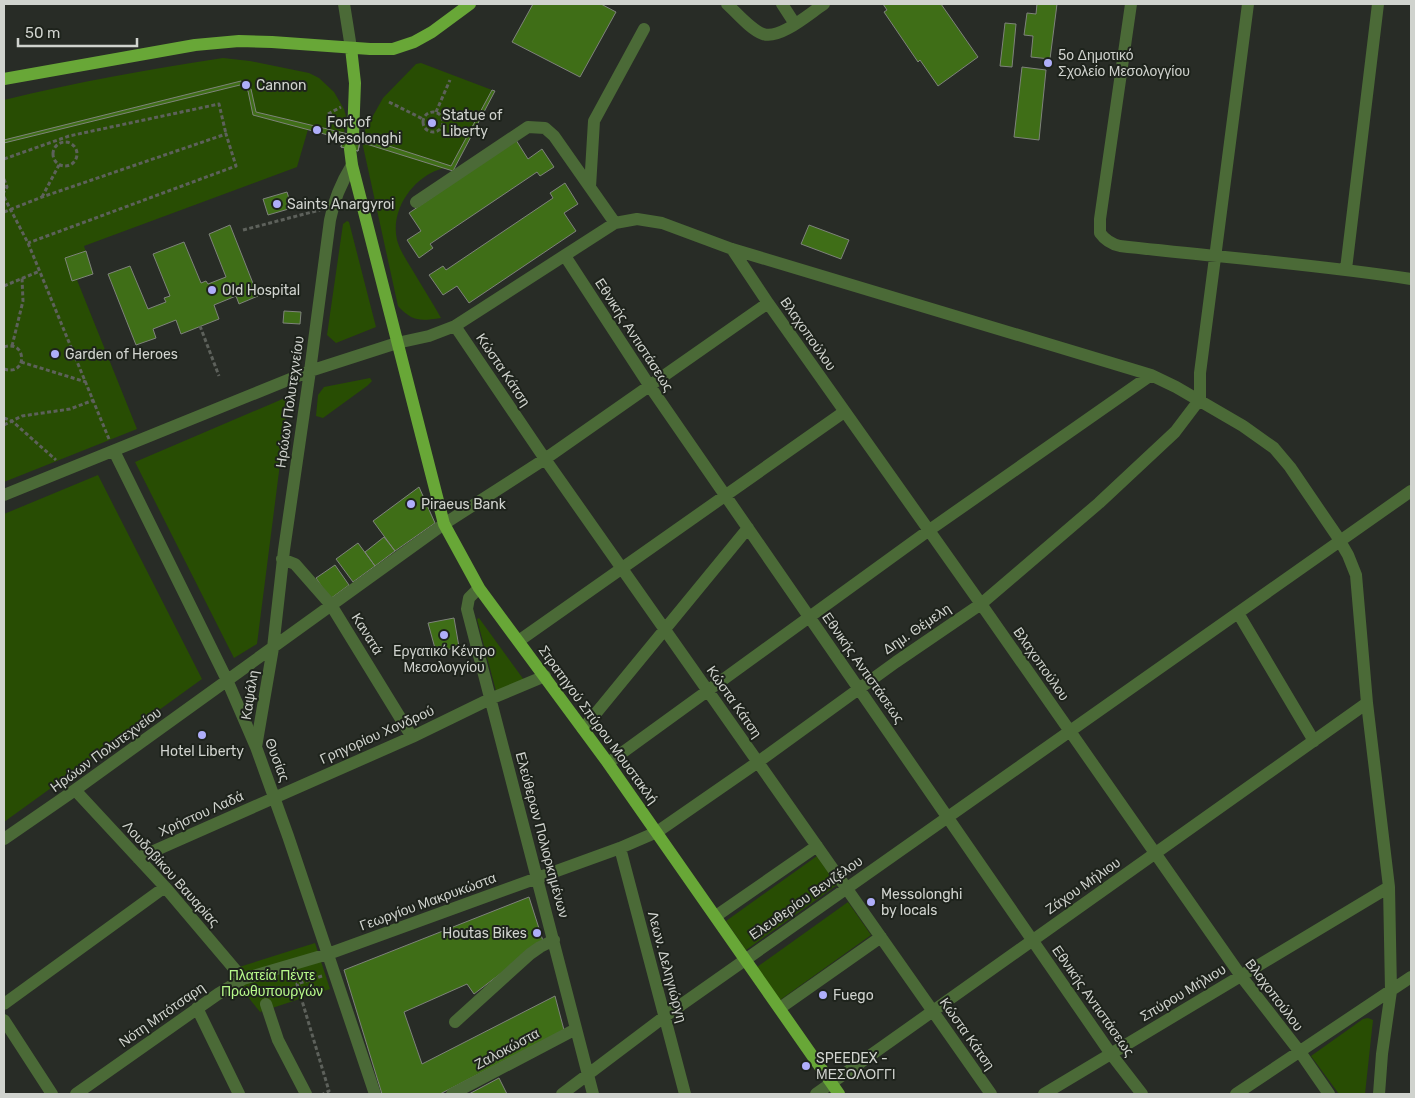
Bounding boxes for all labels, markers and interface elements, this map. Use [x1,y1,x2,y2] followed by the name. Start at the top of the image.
[18,15,136,47] scale bar
[25,24,60,42] text: 50 m
[1058,47,1190,80] place label: 5ο Δημοτικό Σχολείο Μεσολογγίου
[1042,57,1054,69] marker: 5ο Δημοτικό Σχολείο Μεσολογγίου
[256,77,307,94] place label: Cannon
[240,79,252,91] marker: Cannon
[442,107,503,140] place label: Statue of Liberty
[327,114,401,147] place label: Fort of Mesolonghi
[426,117,438,129] marker: Statue of Liberty
[311,124,323,136] marker: Fort of Mesolonghi
[287,196,394,213] place label: Saints Anargyroi
[271,198,283,210] marker: Saints Anargyroi
[591,275,677,395] street label: Εθνικής Αντιστάσεως
[222,282,300,299] place label: Old Hospital
[206,284,218,296] marker: Old Hospital
[776,294,840,374] street label: Βλαχοπούλου
[472,330,534,410] street label: Κώστα Κάτση
[272,335,308,469] street label: Ηρώων Πολυτεχνείου
[65,346,178,363] place label: Garden of Heroes
[49,348,61,360] marker: Garden of Heroes
[421,496,507,513] place label: Piraeus Bank
[405,498,417,510] marker: Piraeus Bank
[880,600,954,658] street label: Δημ. Θέμελη
[818,609,908,727] street label: Εθνικής Αντιστάσεως
[348,610,386,658] street label: Κανατά
[1009,624,1073,704] street label: Βλαχοπούλου
[438,629,450,641] marker: Eργατικό Κέντρο Μεσολογγίου
[535,642,661,808] street label: Στρατηγού Σπύρου Μουστακλή
[393,643,495,676] place label: Eργατικό Κέντρο Μεσολογγίου
[703,662,765,742] street label: Κώστα Κάτση
[238,669,262,721] street label: Καψάλη
[317,702,437,768] street label: Γρηγορίου Χονδρού
[47,704,165,796] street label: Ηρώων Πολυτεχνείου
[196,729,208,741] marker: Hotel Liberty
[261,736,293,784] street label: Θυσίας
[160,743,244,760] place label: Hotel Liberty
[512,750,572,920] street label: Ελεύθερων Πολιορκημένων
[156,788,246,840] street label: Χρήστου Λαδά
[119,818,223,931] street label: Λουδοβίκου Βαυαρίας
[746,852,866,944] street label: Ελευθερίου Βενιζέλου
[1042,854,1124,918] street label: Ζάχου Μήλιου
[357,869,499,935] street label: Γεωργίου Μακρυκώστα
[881,886,962,919] place label: Messolonghi by locals
[865,896,877,908] marker: Messolonghi by locals
[644,909,690,1025] street label: Λεων. Δεληγιώργη
[442,925,527,942] place label: Houtas Bikes
[531,927,543,939] marker: Houtas Bikes
[1048,942,1138,1060] street label: Εθνικής Αντιστάσεως
[1241,956,1307,1034] street label: Βλαχοπούλου
[1137,961,1229,1025] street label: Σπύρου Μήλιου
[221,967,323,1000] park label: Πλατεία Πέντε Πρωθυπουργών
[116,979,208,1051] street label: Νότη Μπότσαρη
[833,987,874,1004] place label: Fuego
[817,989,829,1001] marker: Fuego
[936,994,998,1074] street label: Κώστα Κάτση
[472,1025,542,1073] street label: Ζαλοκώστα
[816,1050,896,1083] place label: SPEEDEX - ΜΕΣΟΛΟΓΓΙ
[800,1060,812,1072] marker: SPEEDEX - ΜΕΣΟΛΟΓΓΙ

